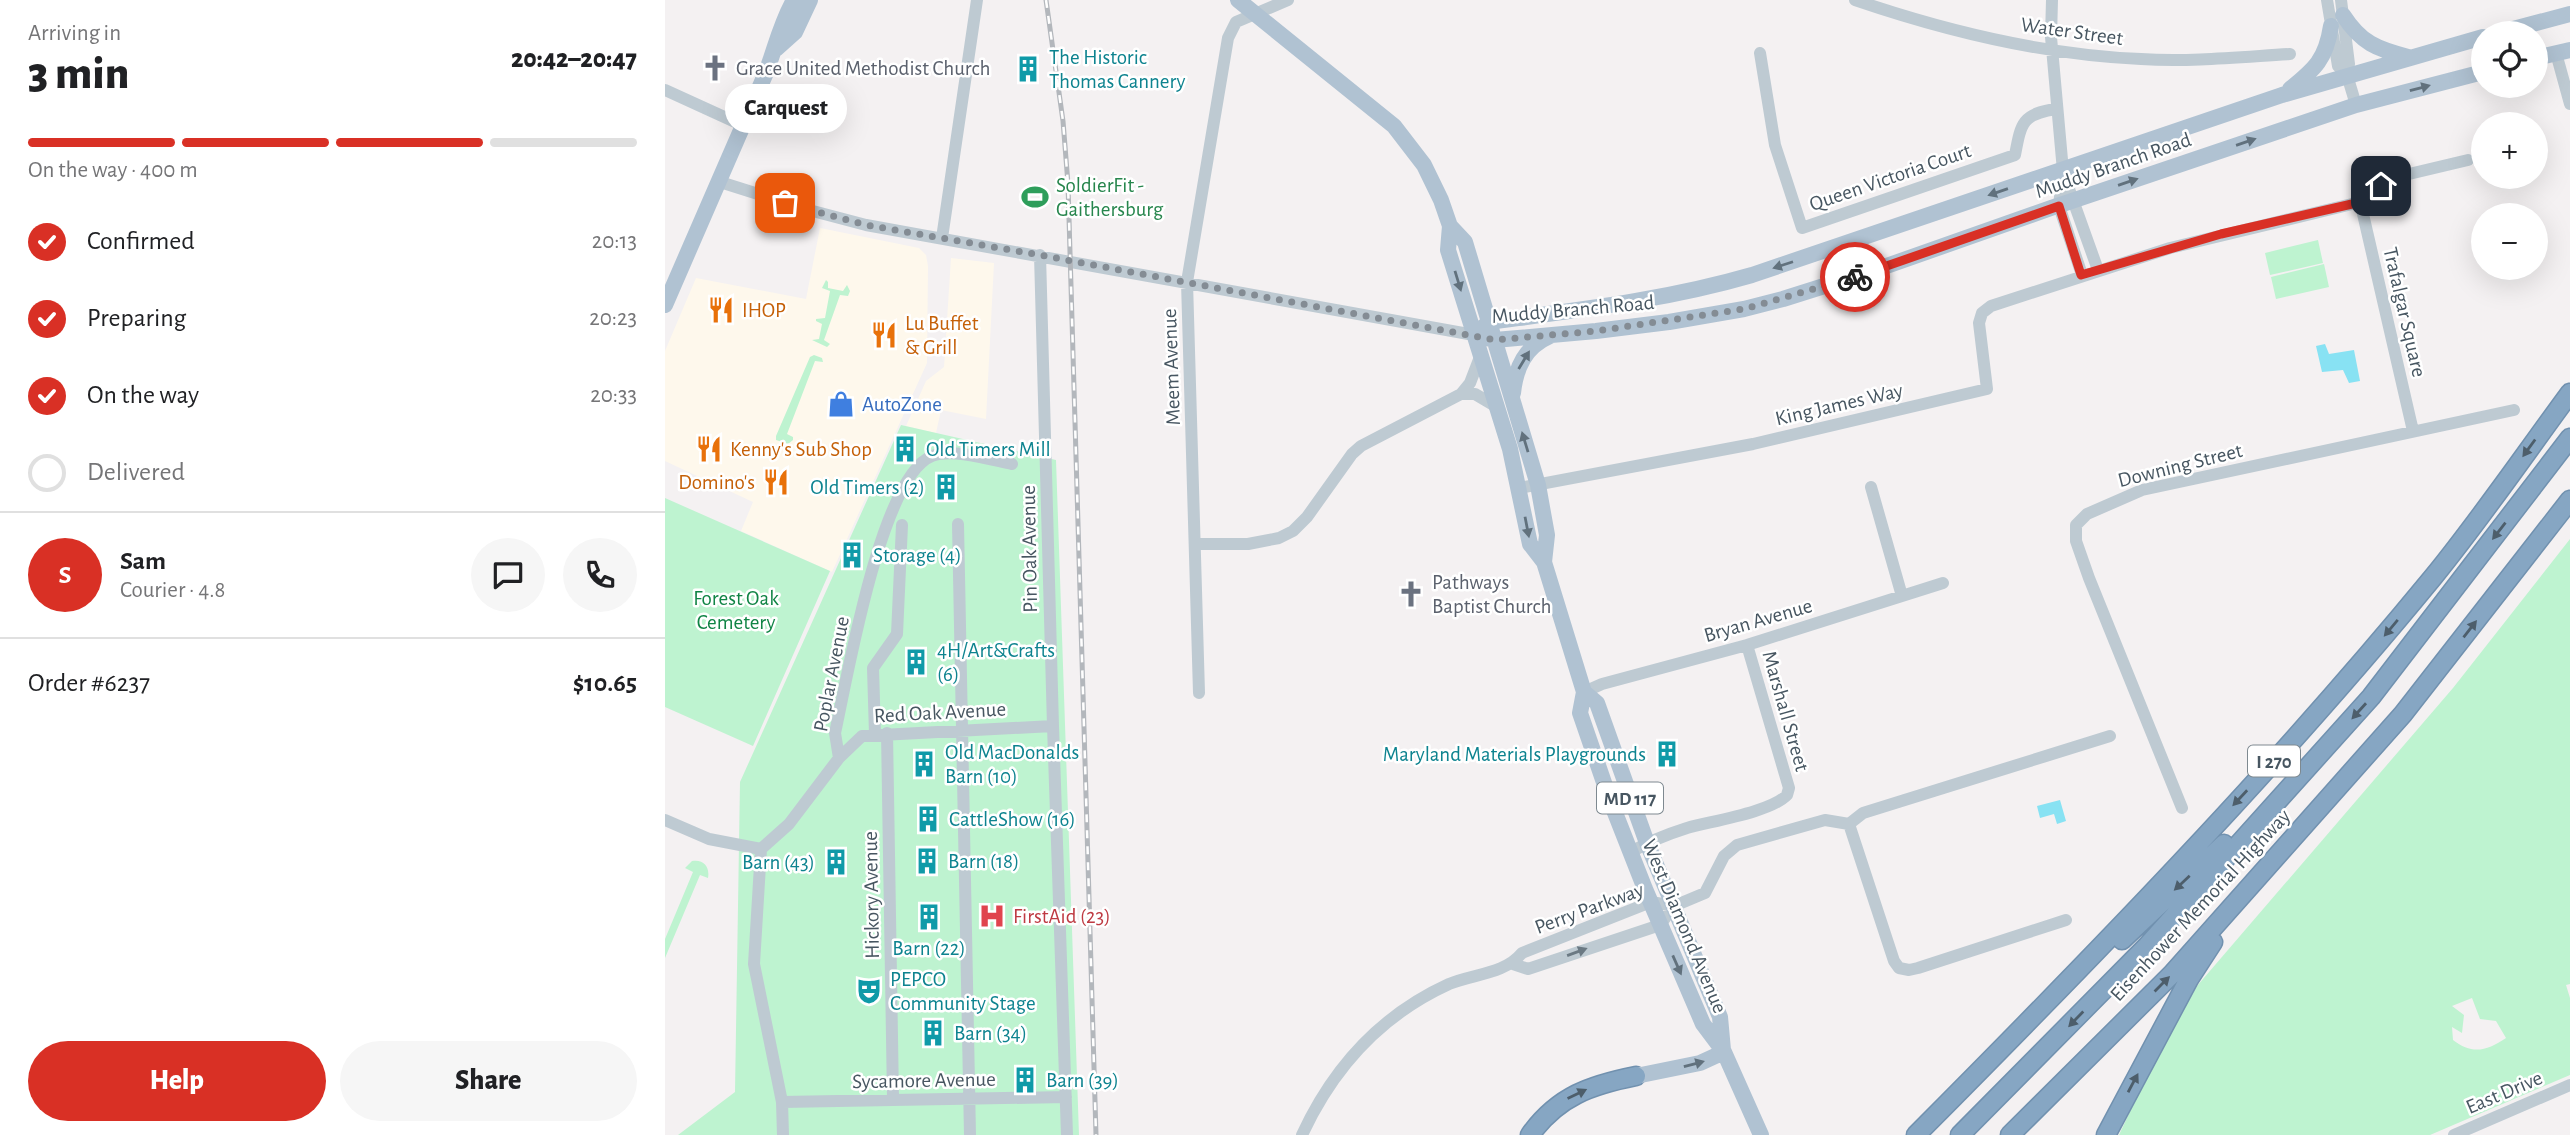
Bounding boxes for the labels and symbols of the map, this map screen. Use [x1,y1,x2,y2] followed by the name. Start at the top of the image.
[2019,14,2125,49] street label: Water Street
[1049,47,1185,92] place label: The Historic Thomas Cannery
[700,53,730,83] church icon: Grace United Methodist Church
[1013,54,1043,84] building icon: The Historic Thomas Cannery
[736,58,991,79] place label: Grace United Methodist Church
[2409,82,2431,93] one-way arrow
[724,84,846,133] callout: Carquest
[2033,129,2194,202] street label: Muddy Branch Road
[2236,136,2257,147] one-way arrow
[1807,140,1974,215] street label: Queen Victoria Court
[2351,156,2411,216] pin
[755,173,815,233] pin
[1056,175,1164,220] place label: SoldierFit - Gaithersburg
[2118,176,2139,187] one-way arrow
[1020,182,1050,212] sports icon: SoldierFit - Gaithersburg
[1988,188,2009,198] one-way arrow
[1820,242,1890,312] courier
[2379,245,2430,379] street label: Trafalgar Square
[1772,260,1793,271] one-way arrow
[1453,271,1463,292] one-way arrow
[1491,292,1655,327] street label: Muddy Branch Road
[706,295,736,325] restaurant icon: IHOP
[742,300,786,321] place label: IHOP
[1159,308,1184,426] street label: Meem Avenue
[905,313,979,358] place label: Lu Buffet & Grill
[869,320,899,350] restaurant icon: Lu Buffet & Grill
[1518,350,1530,369] one-way arrow
[1773,380,1905,429] street label: King James Way
[826,389,856,419] shop icon: AutoZone
[862,394,942,415] place label: AutoZone
[1519,431,1529,452] one-way arrow
[694,434,724,464] restaurant icon: Kenny's Sub Shop
[890,434,920,464] building icon: Old Timers Mill
[730,439,872,460] place label: Kenny's Sub Shop
[926,439,1051,460] place label: Old Timers Mill
[2523,439,2537,457] one-way arrow
[2116,440,2245,491] street label: Downing Street
[761,467,791,497] restaurant icon: Domino's
[678,472,755,493] place label: Domino's
[931,472,961,502] building icon: Old Timers (2)
[810,477,925,498] place label: Old Timers (2)
[1018,485,1041,613] street label: Pin Oak Avenue
[1521,516,1532,538] one-way arrow
[2491,522,2506,540] one-way arrow
[837,540,867,570] building icon: Storage (4)
[873,545,962,566] place label: Storage (4)
[1432,572,1552,617] place label: Pathways Baptist Church
[1396,579,1426,609] church icon: Pathways Baptist Church
[693,588,779,633] park label: Forest Oak Cemetery
[1702,595,1815,646] street label: Bryan Avenue
[810,615,853,734] street label: Poplar Avenue
[2383,618,2398,636] one-way arrow
[2462,621,2477,639] one-way arrow
[937,640,1055,685] place label: 4H/Art&Crafts (6)
[901,647,931,677] building icon: 4H/Art&Crafts (6)
[1758,648,1813,774] street label: Marshall Street
[873,699,1007,726] street label: Red Oak Avenue
[2351,702,2367,719] one-way arrow
[1652,739,1682,769] building icon: Maryland Materials Playgrounds
[945,742,1079,787] place label: Old MacDonalds Barn (10)
[1383,744,1646,765] place label: Maryland Materials Playgrounds
[2248,746,2300,776] road number: I 270
[909,749,939,779] building icon: Old MacDonalds Barn (10)
[1597,782,1663,814] road number: MD 117
[2232,789,2248,807] one-way arrow
[913,804,943,834] building icon: CattleShow (16)
[2106,805,2295,1005] street label: Eisenhower Memorial Highway
[949,809,1076,830] place label: CattleShow (16)
[860,831,883,959] street label: Hickory Avenue
[1638,836,1731,1016] street label: West Diamond Avenue
[912,846,942,876] building icon: Barn (18)
[821,847,851,877] building icon: Barn (43)
[948,851,1020,872] place label: Barn (18)
[742,852,815,873] place label: Barn (43)
[2173,875,2191,891] one-way arrow
[1532,879,1647,938] street label: Perry Parkway
[977,901,1007,931] hospital icon: FirstAid (23)
[914,902,944,932] building icon: Barn (22)
[1013,906,1111,927] place label: FirstAid (23)
[892,938,966,959] place label: Barn (22)
[1567,946,1588,957] one-way arrow
[1671,955,1683,975] one-way arrow
[890,969,1036,1014] place label: PEPCO Community Stage
[2154,975,2171,992] one-way arrow
[854,976,884,1006] theatre icon: PEPCO Community Stage
[2068,1010,2084,1027] one-way arrow
[918,1018,948,1048] building icon: Barn (34)
[954,1023,1027,1044] place label: Barn (34)
[1684,1058,1705,1068] one-way arrow
[1010,1065,1040,1095] building icon: Barn (39)
[2463,1067,2546,1118] street label: East Drive
[852,1069,996,1092] street label: Sycamore Avenue
[1046,1070,1119,1091] place label: Barn (39)
[2127,1073,2139,1093] one-way arrow
[1567,1089,1587,1100] one-way arrow

